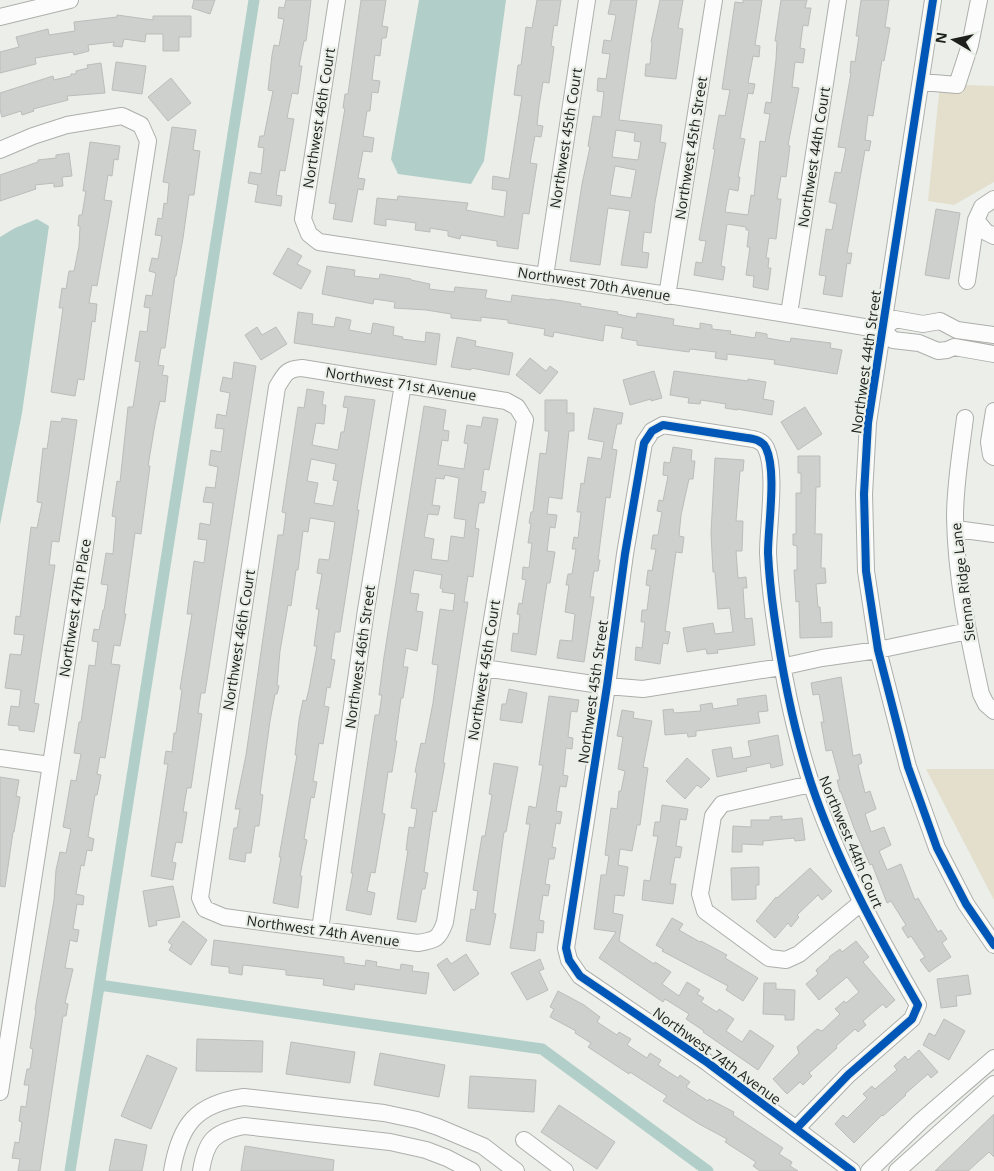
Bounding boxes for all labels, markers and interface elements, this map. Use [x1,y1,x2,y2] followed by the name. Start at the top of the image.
[929,15,979,65] north arrow
[930,31,951,45] text: N
[298,46,339,190] street label: Northwest 46th Court
[545,66,586,210] street label: Northwest 45th Court
[670,75,711,221] street label: Northwest 45th Street
[793,85,834,229] street label: Northwest 44th Court
[516,262,672,305] street label: Northwest 70th Avenue
[846,289,885,435] street label: Northwest 44th Street
[324,362,478,405] street label: Northwest 71st Avenue
[946,522,979,642] street label: Sienna Ridge Lane
[54,537,95,678] street label: Northwest 47th Place
[218,568,259,712] street label: Northwest 46th Court
[340,584,379,730] street label: Northwest 46th Street
[463,598,504,742] street label: Northwest 45th Court
[573,619,612,765] street label: Northwest 45th Street
[815,773,888,911] street label: Northwest 44th Court
[245,910,401,951] street label: Northwest 74th Avenue
[649,1003,785,1109] street label: Northwest 74th Avenue

